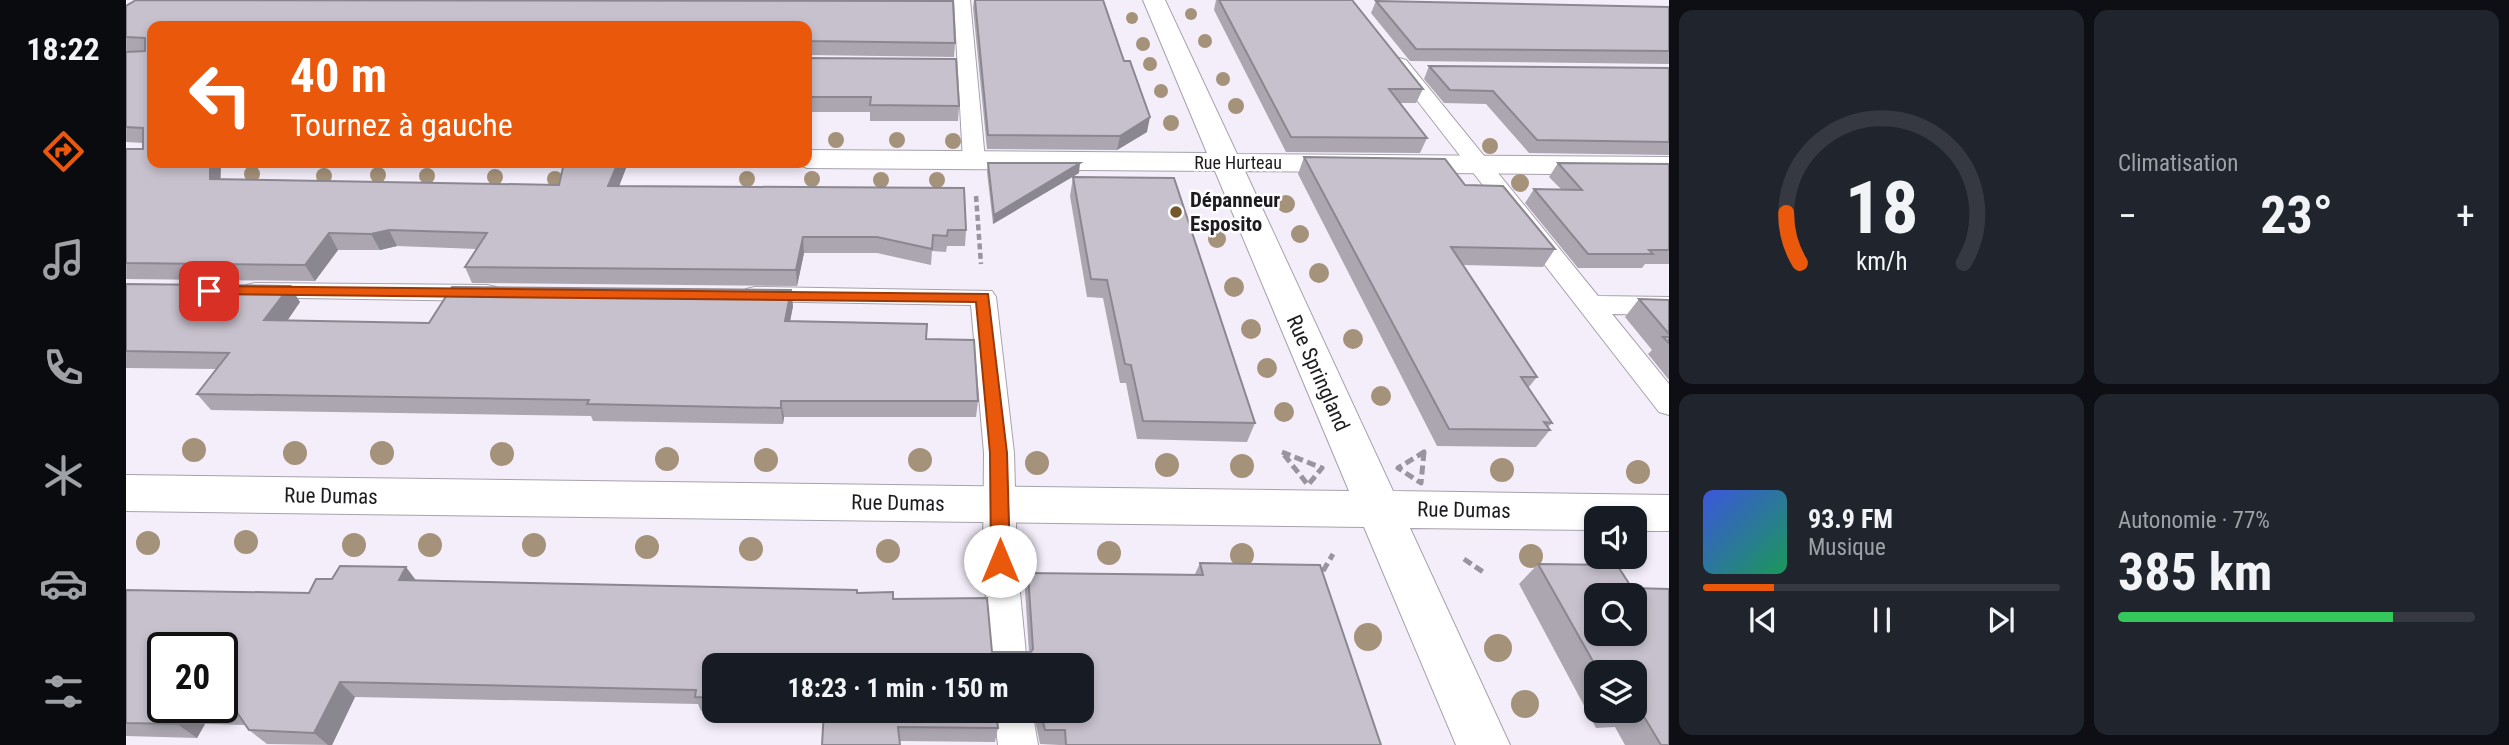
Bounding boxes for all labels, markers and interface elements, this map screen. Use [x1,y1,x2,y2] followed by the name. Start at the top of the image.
[26,30,100,68] text: 18:22
[290,47,387,104] text: 40 m
[175,49,266,140] icon: left
[290,106,513,144] text: Tournez à gauche
[39,127,88,176] icon: directions
[2118,150,2238,177] text: Climatisation
[1194,152,1282,173] street label: Rue Hurteau
[1845,165,1918,251] text: 18
[2260,185,2333,246] text: 23°
[1190,188,1280,236] place label: Dépanneur Esposito
[2118,194,2137,238] text: −
[2456,194,2475,238] text: +
[1168,204,1184,220] marker: Dépanneur Esposito
[39,235,88,284] icon: music
[1856,247,1907,276] text: km/h
[179,261,239,321] pin
[190,272,228,310] icon: arrive
[1282,311,1354,435] street label: Rue Springland
[39,343,88,392] icon: phone
[39,451,88,500] icon: climate
[284,483,378,509] street label: Rue Dumas
[851,490,945,516] street label: Rue Dumas
[1417,497,1511,523] street label: Rue Dumas
[1808,504,1893,534] text: 93.9 FM
[1584,506,1647,723] map controls
[1584,506,1647,569] button: sound
[2118,507,2270,534] text: Autonomie · 77%
[963,524,1037,598] position arrow
[1808,534,1886,561] text: Musique
[2118,542,2272,603] text: 385 km
[39,559,88,608] icon: car
[1584,583,1647,646] button: search
[1744,601,1782,639] icon: previous
[1863,601,1901,639] icon: pause
[1982,601,2020,639] icon: next
[147,632,238,723] speed limit sign: 20
[1584,660,1647,723] button: layers
[39,667,88,716] icon: filters
[788,673,1008,703] text: 18:23 · 1 min · 150 m

